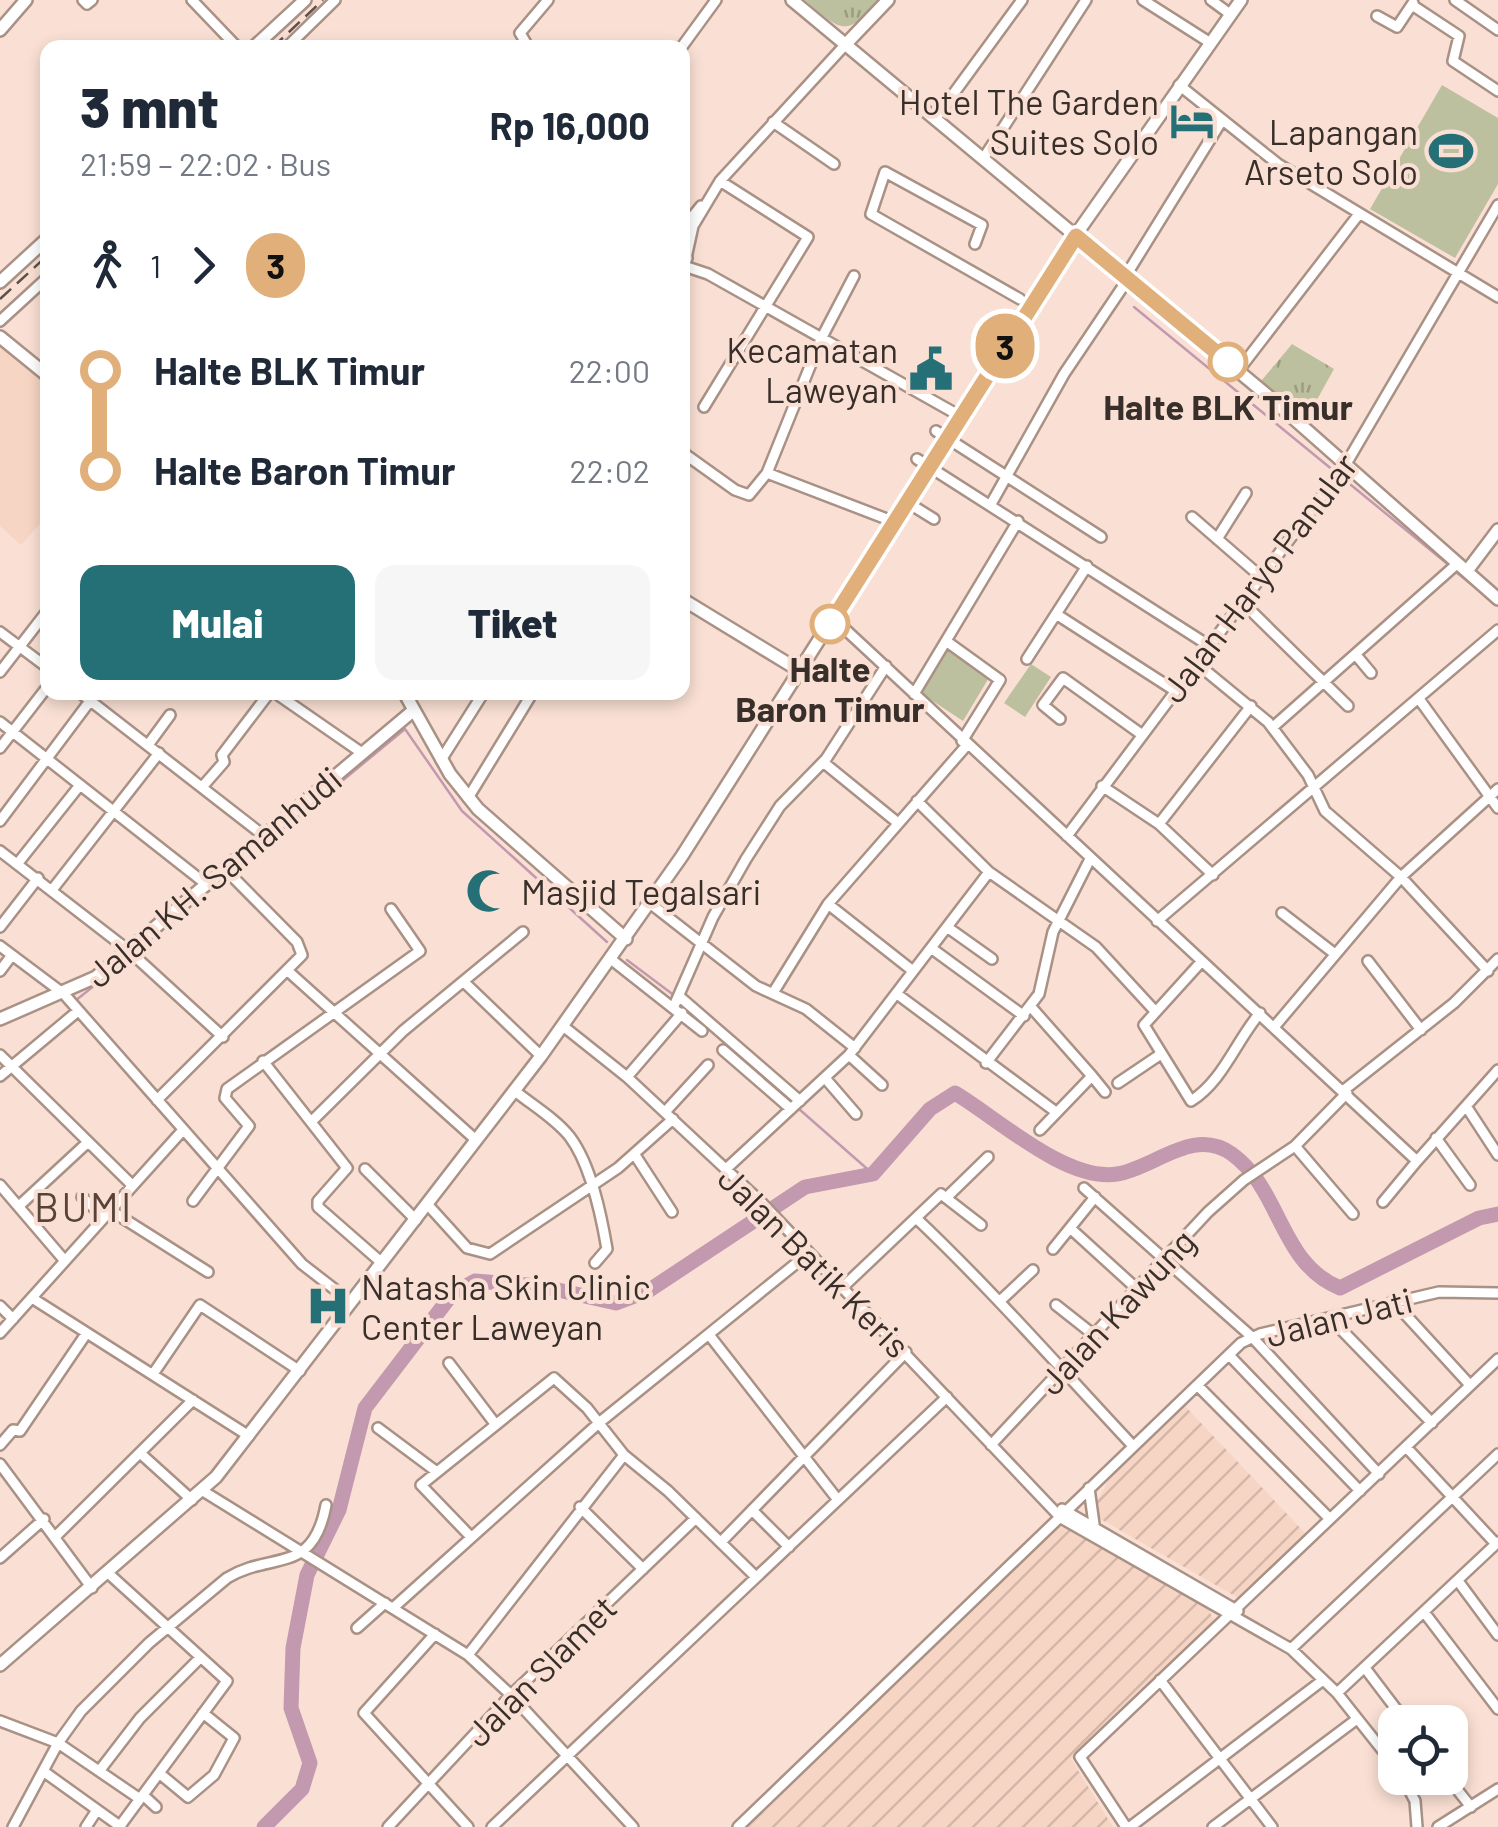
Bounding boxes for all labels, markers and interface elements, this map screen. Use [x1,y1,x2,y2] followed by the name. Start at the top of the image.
[80,73,219,139] text: 3 mnt
[899,80,1159,162] place label: Hotel The Garden Suites Solo
[1168,97,1216,145] hotel icon: Hotel The Garden Suites Solo
[490,102,650,148] text: Rp 16,000
[1244,110,1418,192] place label: Lapangan Arseto Solo
[1427,127,1475,175] sports icon: Lapangan Arseto Solo
[80,144,331,182] text: 21:59 – 22:02 · Bus
[80,238,135,293] icon: walk
[176,238,231,293] icon: forward
[266,244,285,286] text: 3
[150,246,161,284] text: 1
[972,314,1038,378] line badge: 3
[996,325,1014,367] text: 3
[726,328,898,410] place label: Kecamatan Laweyan
[1209,343,1247,381] marker: Halte BLK Timur
[907,345,955,393] public building icon: Kecamatan Laweyan
[154,347,425,393] text: Halte BLK Timur
[569,351,650,389] text: 22:00
[1103,385,1353,427] place label: Halte BLK Timur
[1151,444,1365,710] street label: Jalan Haryo Panular
[154,447,456,493] text: Halte Baron Timur
[570,451,650,489] text: 22:02
[80,565,355,680] button: Mulai
[375,565,650,680] button: Tiket
[811,605,849,643] marker: Halte Baron Timur
[735,647,925,729] place label: Halte Baron Timur
[77,757,349,995] street label: Jalan KH. Samanhudi
[464,867,512,915] mosque icon: Masjid Tegalsari
[521,870,762,912] place label: Masjid Tegalsari
[710,1156,920,1366] street label: Jalan Batik Keris
[34,1182,134,1230] district label: BUMI
[1029,1220,1203,1402] street label: Jalan Kawung
[361,1265,651,1347] place label: Natasha Skin Clinic Center Laweyan
[1261,1278,1417,1354] street label: Jalan Jati
[304,1282,352,1330] hospital icon: Natasha Skin Clinic Center Laweyan
[456,1586,624,1754] street label: Jalan Slamet
[1378,1705,1468,1795] map controls
[1378,1705,1468,1795] button: locate

